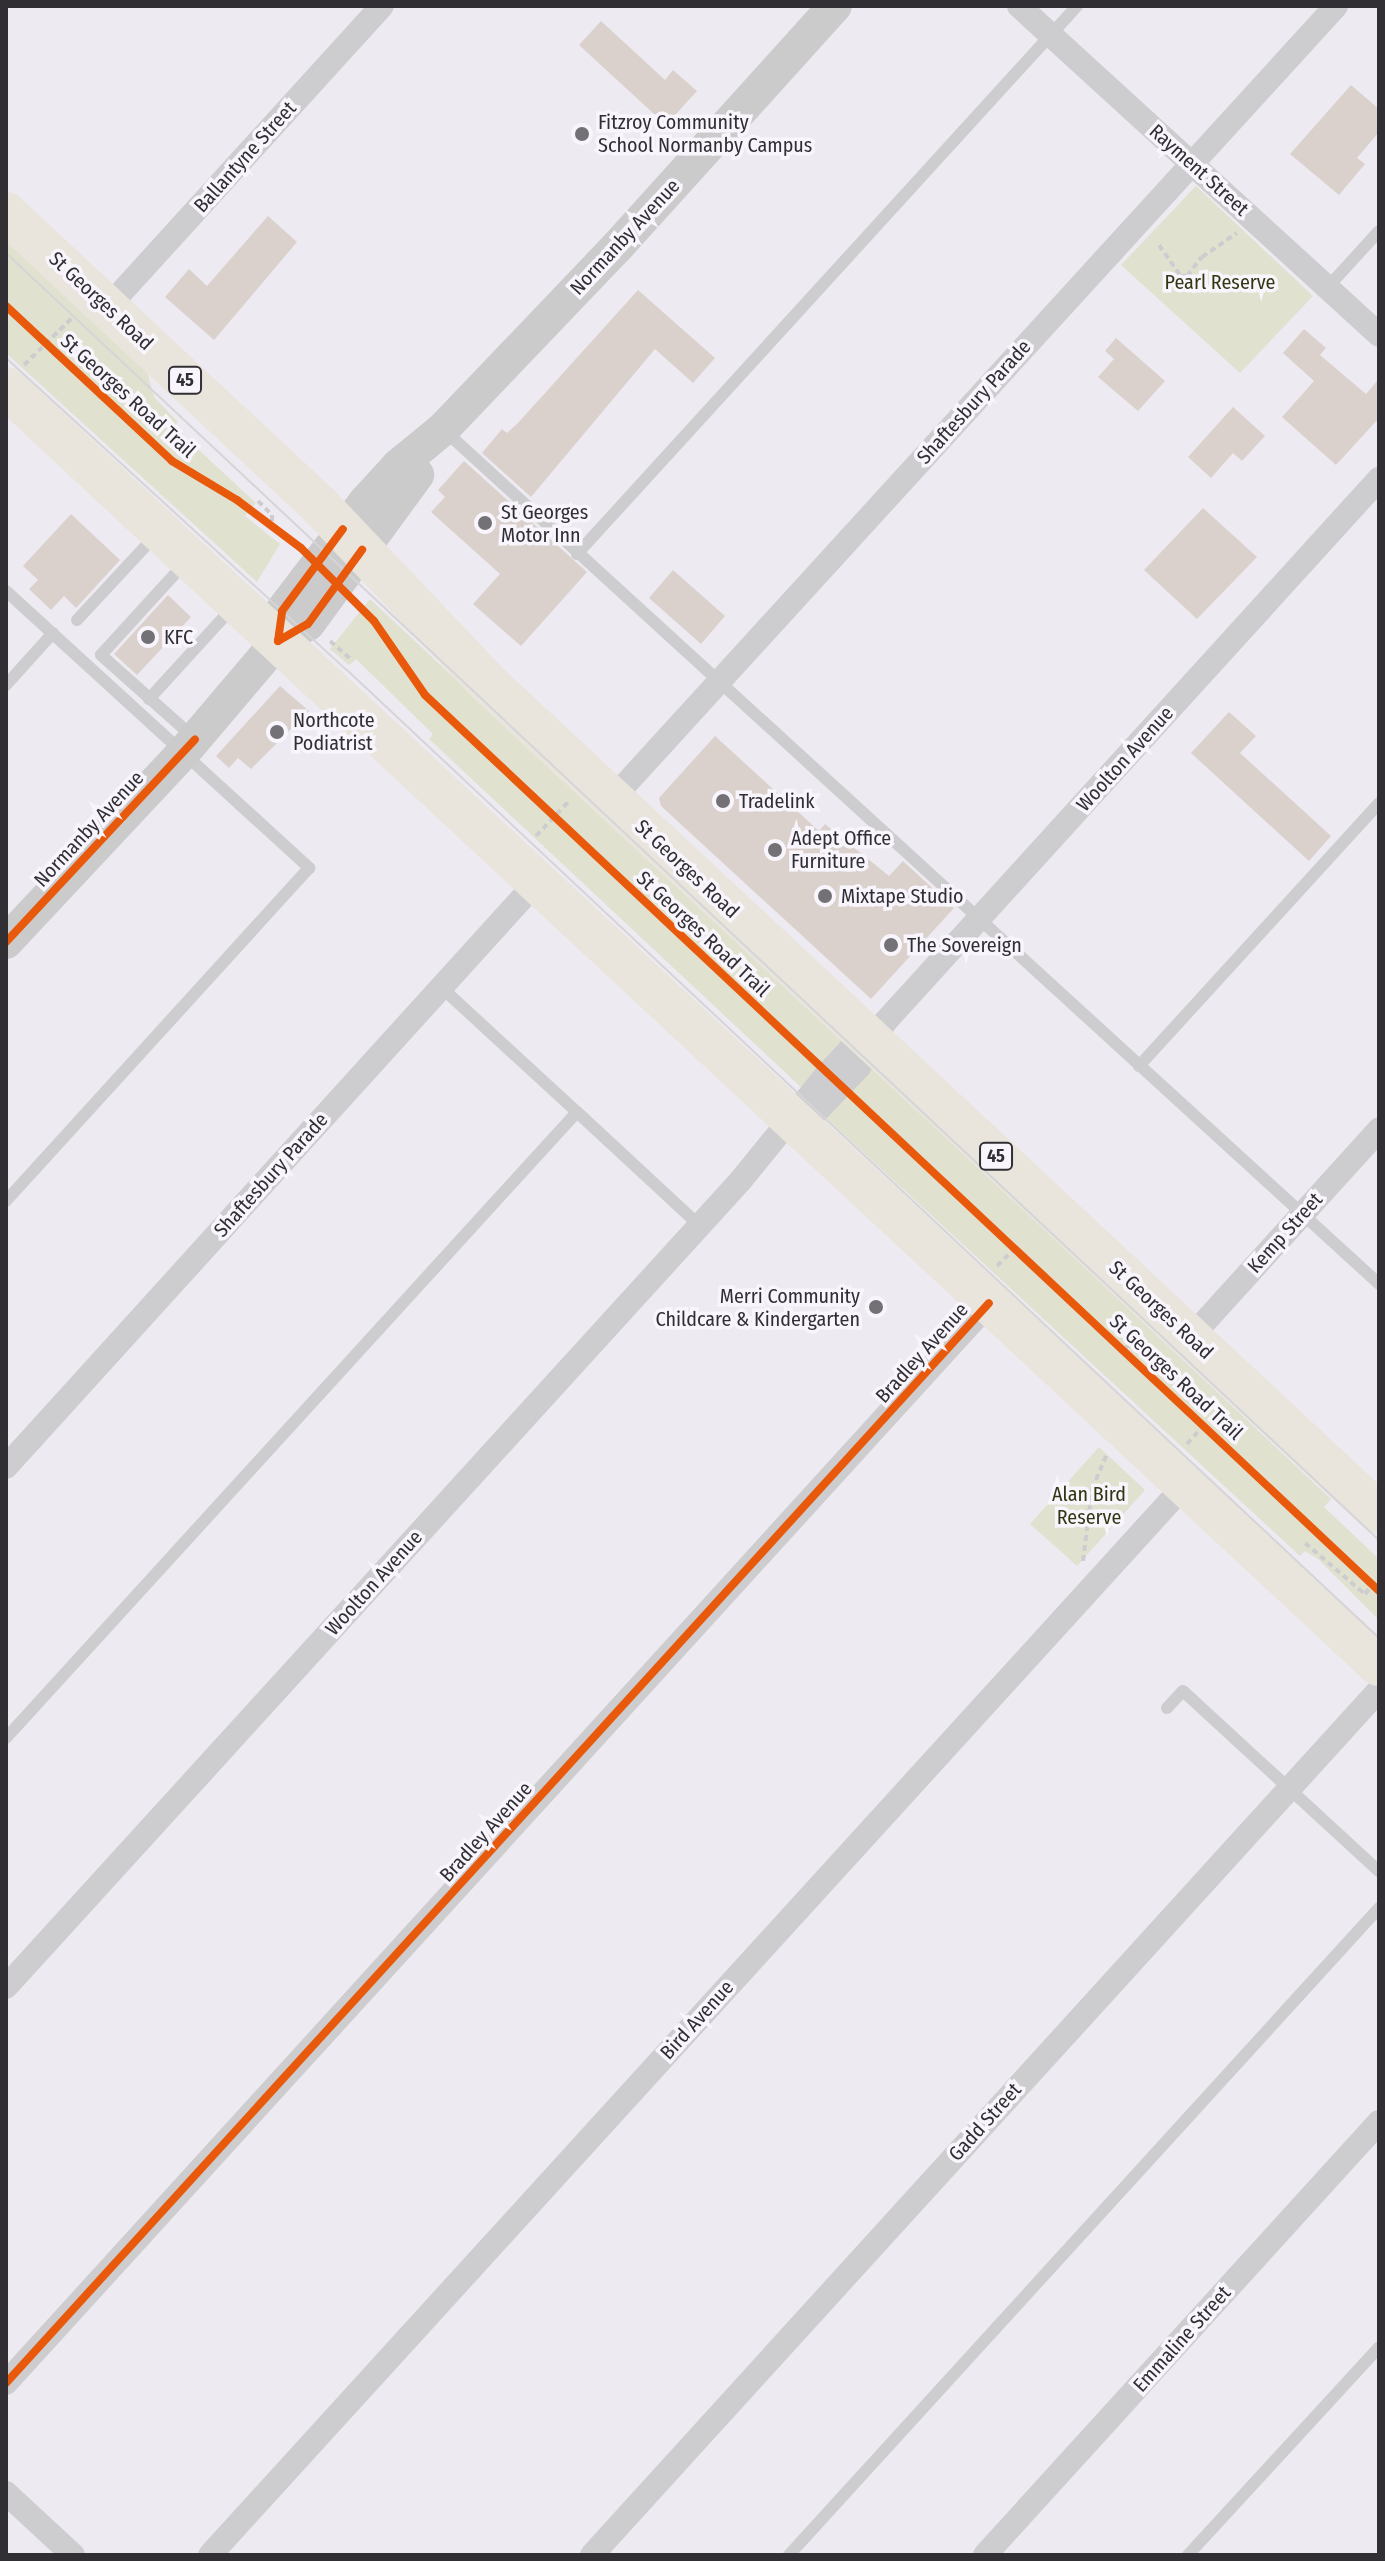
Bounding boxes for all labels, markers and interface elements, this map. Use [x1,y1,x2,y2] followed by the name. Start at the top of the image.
[189,97,301,217] street label: Ballantyne Street
[598,110,812,157] place label: Fitzroy Community School Normanby Campus
[1144,119,1254,221] street label: Rayment Street
[573,125,591,143] marker: Fitzroy Community School Normanby Campus
[565,174,685,300] street label: Normanby Avenue
[44,247,158,355] street label: St Georges Road
[1165,270,1275,294] park label: Pearl Reserve
[56,329,200,463] street label: St Georges Road Trail
[912,335,1036,469] street label: Shaftesbury Parade
[167,366,203,394] road number: 45
[501,500,588,547] place label: St Georges Motor Inn
[476,514,494,532] marker: St Georges Motor Inn
[164,625,193,649] place label: KFC
[139,628,157,646] marker: KFC
[1072,701,1178,817] street label: Woolton Avenue
[293,708,375,755] place label: Northcote Podiatrist
[268,723,286,741] marker: Northcote Podiatrist
[29,766,149,892] street label: Normanby Avenue
[739,789,815,813] place label: Tradelink
[714,792,732,810] marker: Tradelink
[630,815,744,923] street label: St Georges Road
[791,826,891,873] place label: Adept Office Furniture
[766,841,784,859] marker: Adept Office Furniture
[631,866,775,1002] street label: St Georges Road Trail
[841,884,964,908] place label: Mixtape Studio
[816,887,834,905] marker: Mixtape Studio
[907,933,1022,957] place label: The Sovereign
[882,936,900,954] marker: The Sovereign
[209,1108,333,1242] street label: Shaftesbury Parade
[978,1142,1014,1170] road number: 45
[1243,1188,1327,1278] street label: Kemp Street
[1104,1256,1218,1364] street label: St Georges Road
[655,1284,860,1331] place label: Merri Community Childcare & Kindergarten
[867,1298,885,1316] marker: Merri Community Childcare & Kindergarten
[871,1298,973,1408] street label: Bradley Avenue
[1104,1309,1248,1445] street label: St Georges Road Trail
[1052,1482,1126,1529] park label: Alan Bird Reserve
[321,1525,427,1641] street label: Woolton Avenue
[435,1777,537,1887] street label: Bradley Avenue
[655,1976,739,2064] street label: Bird Avenue
[944,2078,1026,2166] street label: Gadd Street
[1128,2281,1236,2397] street label: Emmaline Street

